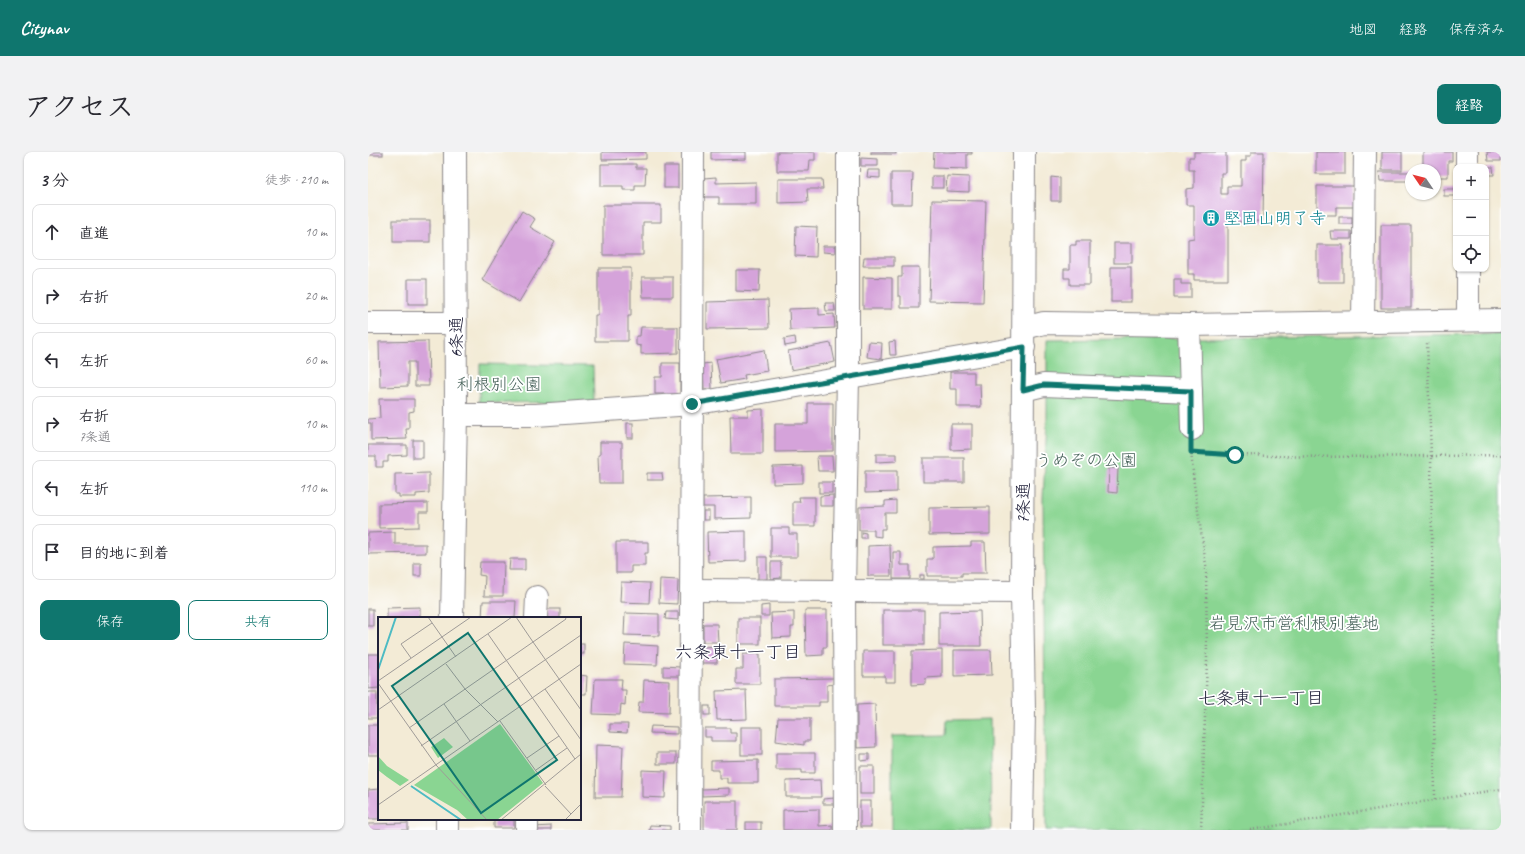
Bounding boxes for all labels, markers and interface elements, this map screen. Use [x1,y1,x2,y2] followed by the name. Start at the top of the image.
[20,16,68,40] text: Citynav
[1349,21,1377,38] text: 地図
[1399,21,1427,38] text: 経路
[1449,21,1505,38] text: 保存済み
[1437,84,1501,124] button: 経路
[24,89,134,124] text: アクセス
[1405,164,1441,200] north arrow
[1453,164,1489,272] map controls
[1453,164,1489,200] button: +
[40,170,69,191] text: 3 分
[265,172,328,188] text: 徒歩 · 210 m
[1453,200,1489,236] button: −
[1201,208,1221,228] building icon: 堅固山明了寺
[1224,208,1326,229] place label: 堅固山明了寺
[41,221,63,243] icon: ahead
[79,224,109,243] text: 直進
[305,224,327,240] text: 10 m
[1453,236,1489,272] button: locate
[41,285,63,307] icon: right
[79,288,109,307] text: 右折
[305,288,327,304] text: 20 m
[446,316,467,358] street label: 6条通
[41,349,63,371] icon: left
[79,352,109,371] text: 左折
[305,352,327,368] text: 60 m
[457,374,542,395] park label: 利根別公園
[683,395,701,413] route end
[79,407,109,426] text: 右折
[41,413,63,435] icon: right
[305,416,327,432] text: 10 m
[79,429,111,445] text: 7条通
[1226,446,1244,464] route start
[1035,450,1137,471] park label: うめぞの公園
[41,477,63,499] icon: left
[79,480,109,499] text: 左折
[299,480,327,496] text: 110 m
[1013,482,1034,524] street label: 7条通
[41,541,63,563] icon: arrive
[79,544,169,563] text: 目的地に到着
[40,600,180,640] button: 保存
[188,600,328,640] button: 共有
[1209,613,1379,634] park label: 岩見沢市営利根別墓地
[378,617,581,820] inset map
[675,641,801,663] district label: 六条東十一丁目
[1198,687,1324,709] district label: 七条東十一丁目

